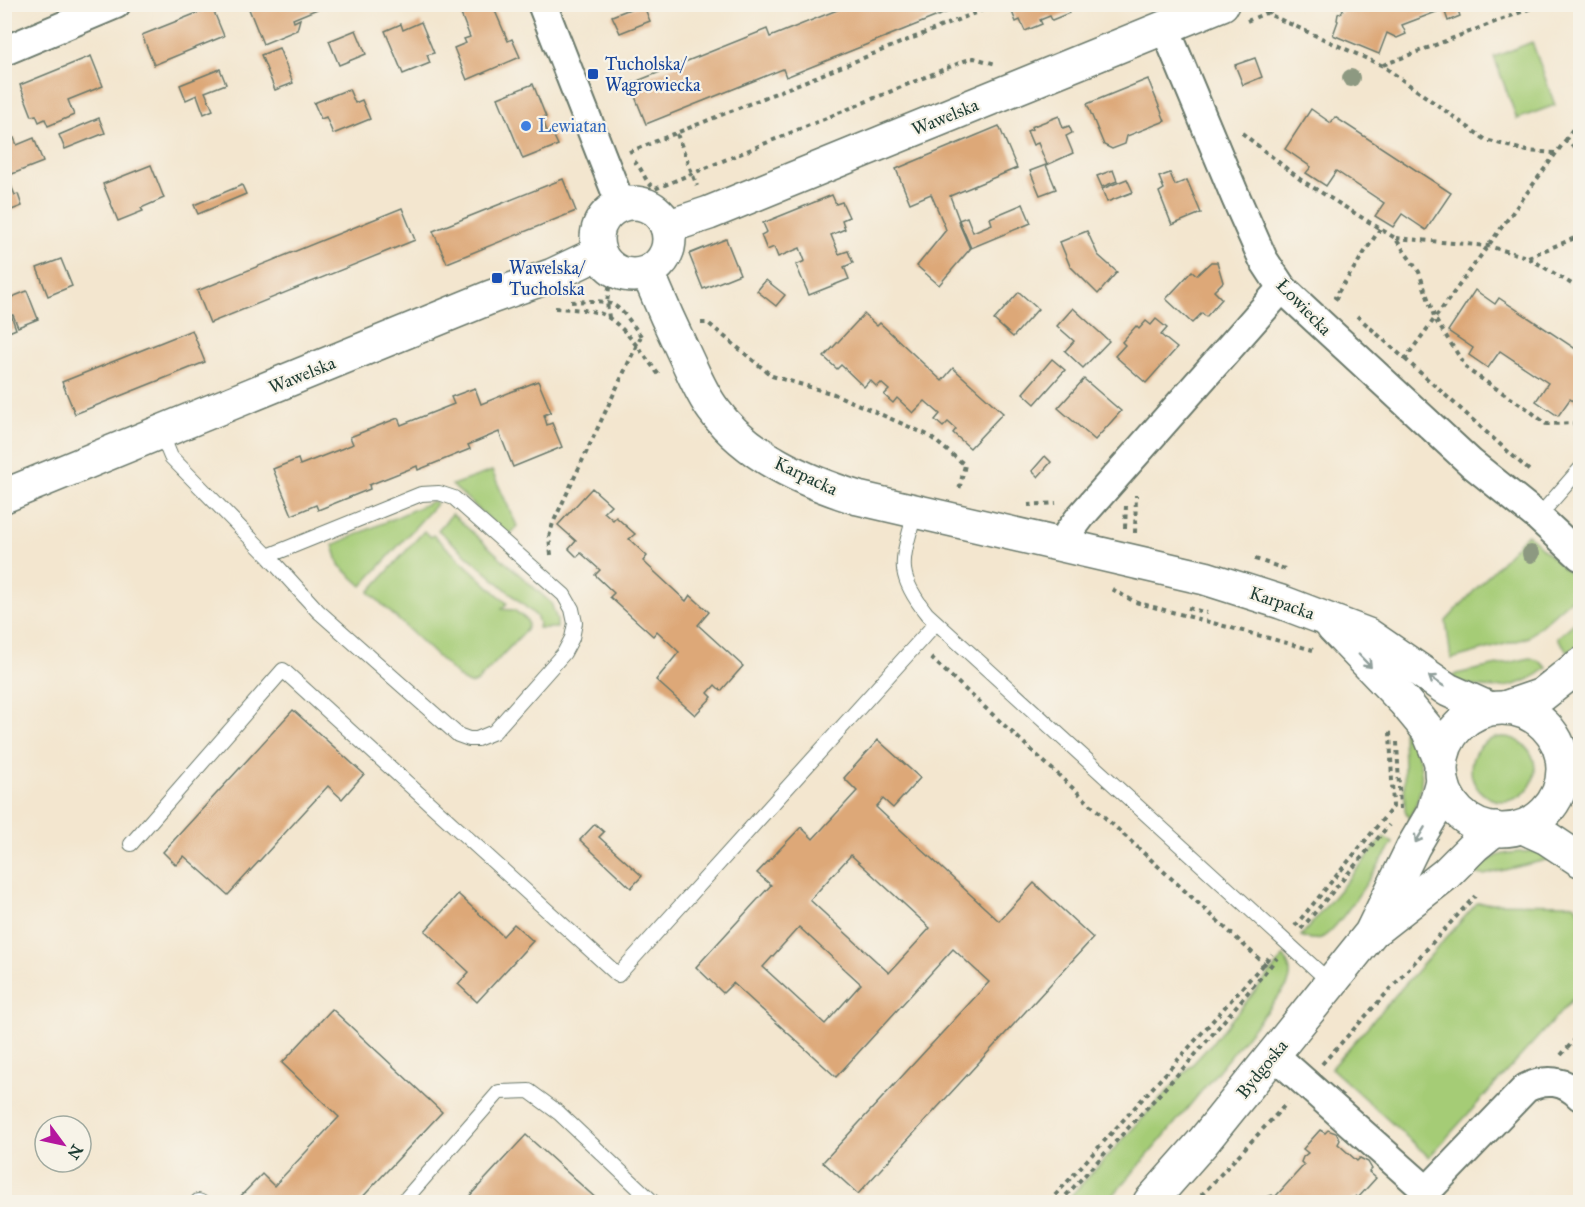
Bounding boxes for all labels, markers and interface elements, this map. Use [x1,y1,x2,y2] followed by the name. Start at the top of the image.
[605,53,701,97] place label: Tucholska/ Wągrowiecka
[586,67,600,81] marker: Tucholska/ Wągrowiecka
[908,94,982,140] street label: Wawelska
[538,115,607,137] place label: Lewiatan
[519,119,533,133] marker: Lewiatan
[509,257,586,300] place label: Wawelska/ Tucholska
[490,271,504,285] marker: Wawelska/ Tucholska
[1272,274,1337,340] street label: Łowiecka
[265,352,339,398] street label: Wawelska
[771,452,841,500] street label: Karpacka
[1247,582,1318,624] street label: Karpacka
[1358,654,1372,669] one-way arrow
[1428,675,1445,688] one-way arrow
[1414,826,1426,843] one-way arrow
[1232,1035,1293,1103] street label: Bydgoska
[33,1114,93,1174] north arrow
[63,1141,87,1163] text: N

